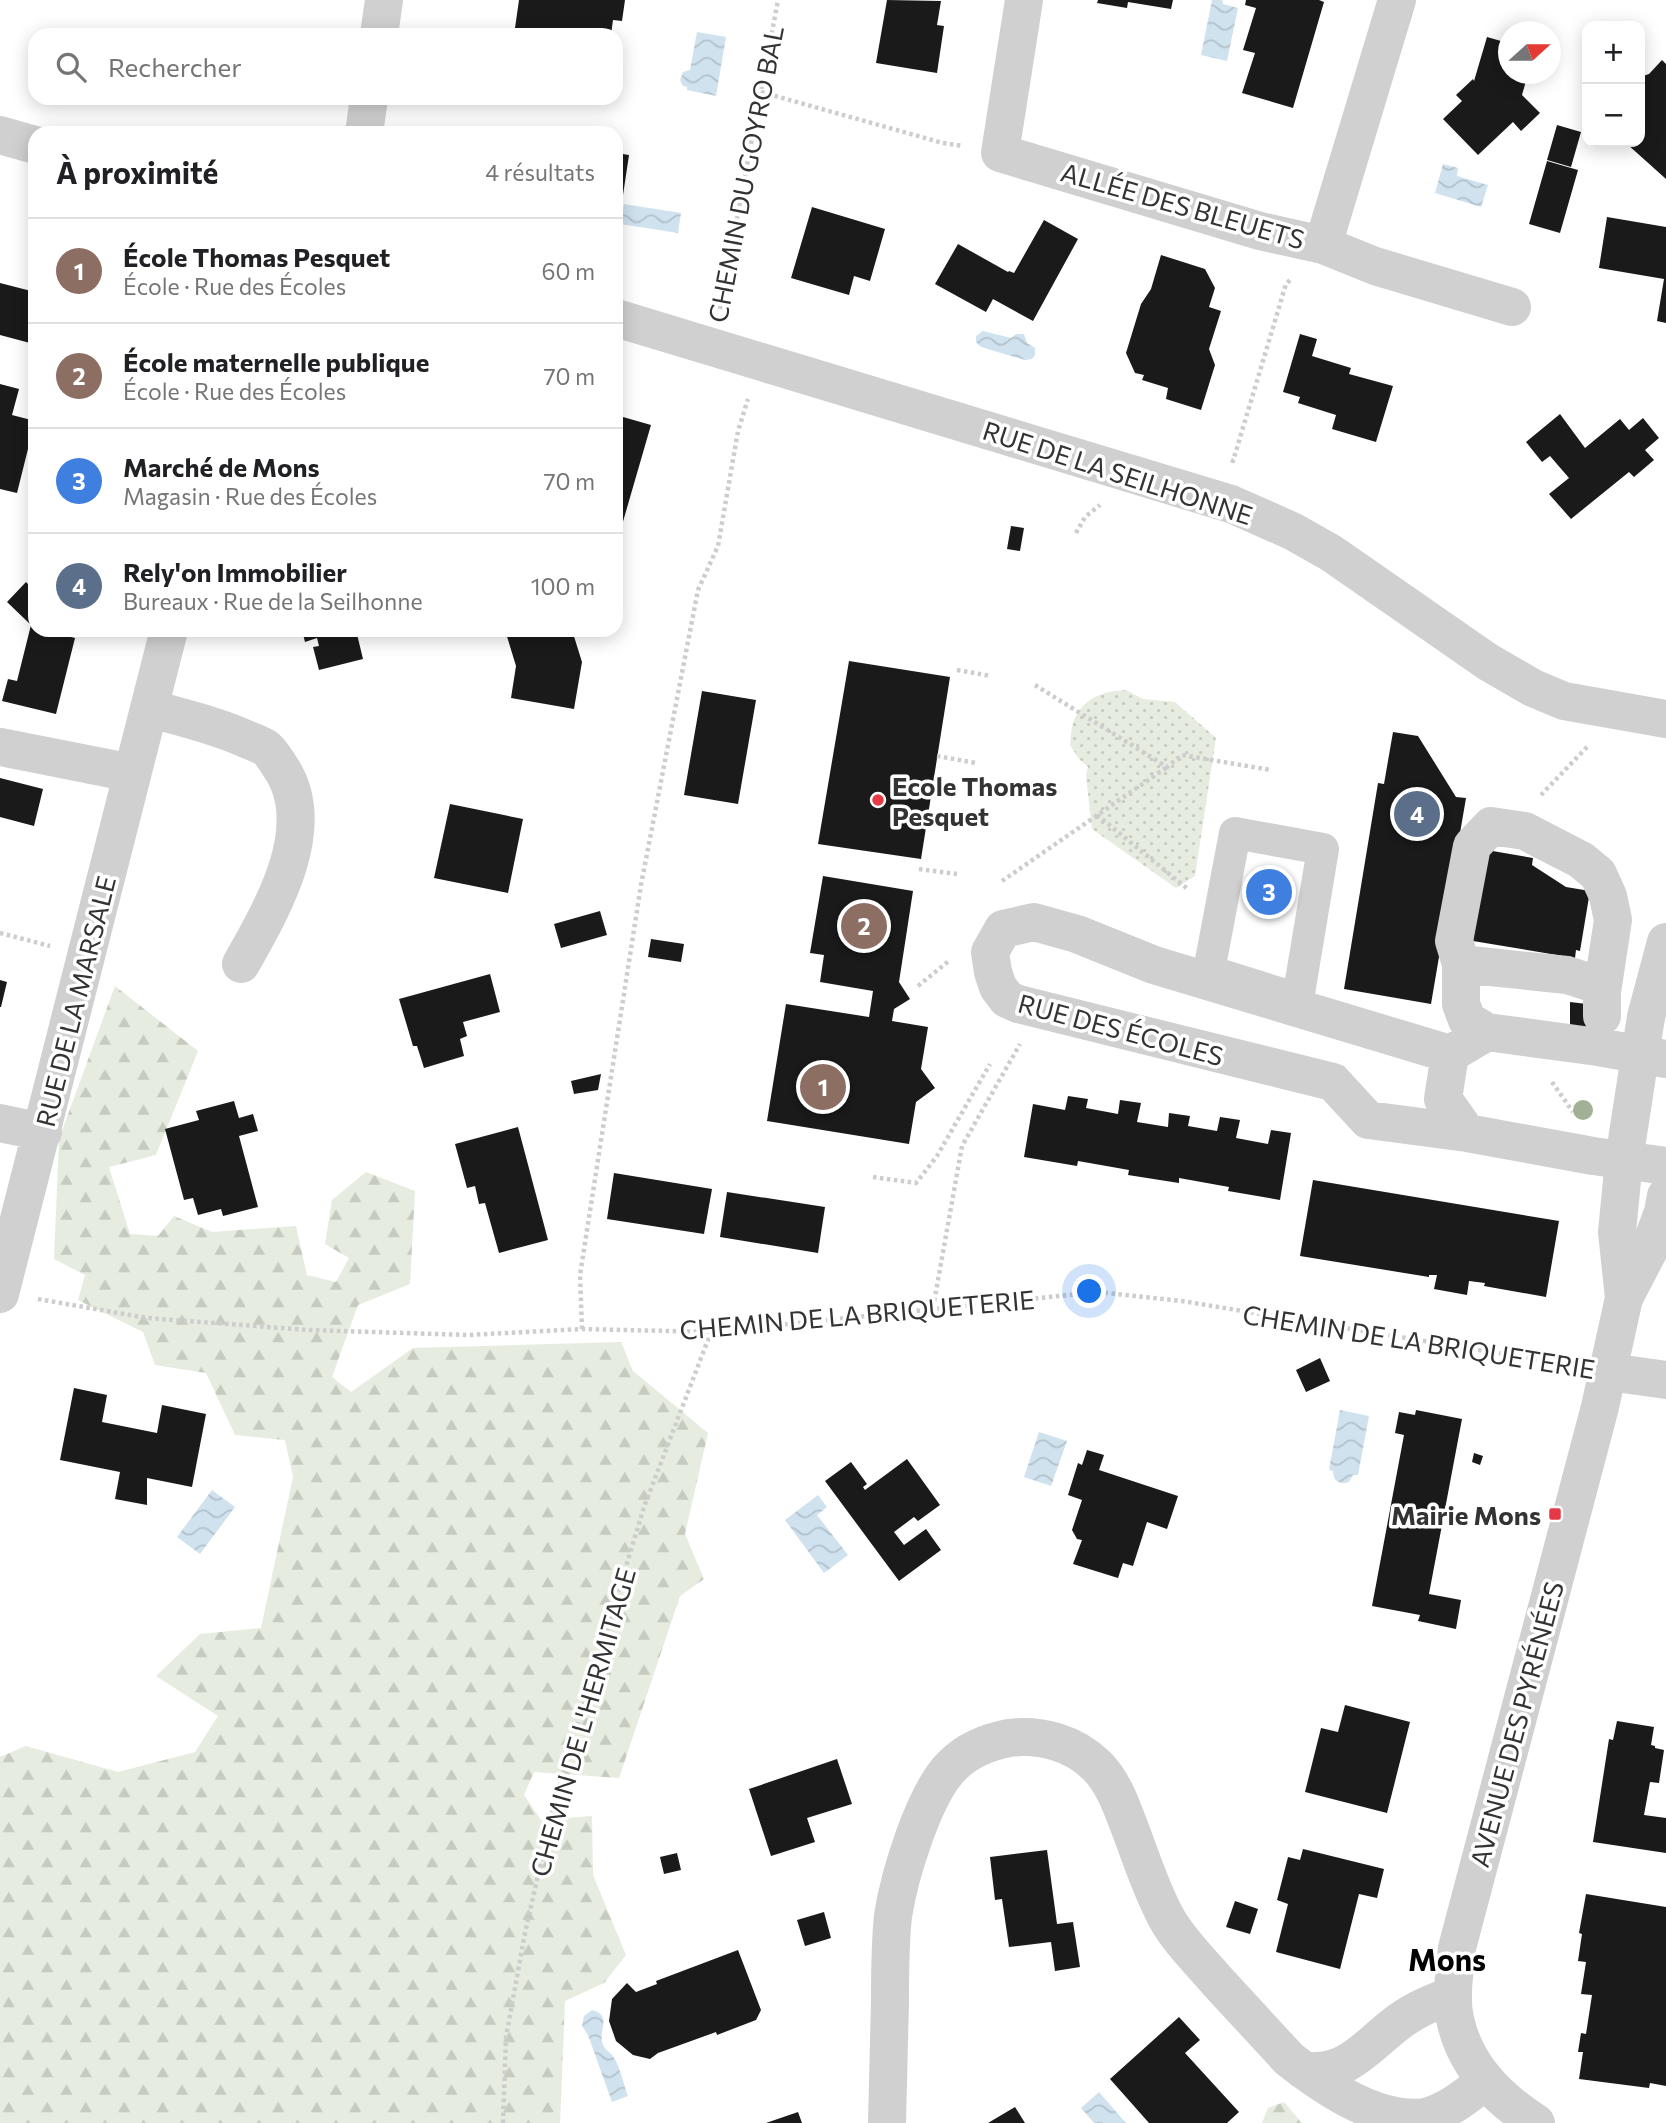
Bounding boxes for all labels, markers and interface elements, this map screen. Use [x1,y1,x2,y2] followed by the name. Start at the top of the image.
[1498,21,1561,84] north arrow
[1582,21,1645,147] map controls
[1582,21,1645,84] button: +
[701,23,789,325] street label: CHEMIN DU GOYRO BAL
[28,28,623,105] search box
[52,48,90,86] icon: search
[108,51,242,82] text: Rechercher
[1582,84,1645,147] button: −
[56,153,218,190] text: À proximité
[1058,155,1308,255] street label: ALLÉE DES BLEUETS
[485,158,595,186] text: 4 résultats
[123,241,390,272] text: École Thomas Pesquet
[74,257,84,285] text: 1
[542,257,595,285] text: 60 m
[123,272,346,300] text: École · Rue des Écoles
[123,346,429,377] text: École maternelle publique
[72,362,86,390] text: 2
[543,362,595,390] text: 70 m
[123,377,346,405] text: École · Rue des Écoles
[979,414,1257,530] street label: RUE DE LA SEILHONNE
[123,451,320,482] text: Marché de Mons
[72,467,86,495] text: 3
[543,467,595,495] text: 70 m
[123,482,377,510] text: Magasin · Rue des Écoles
[123,556,347,587] text: Rely'on Immobilier
[72,572,86,600] text: 4
[531,572,595,600] text: 100 m
[123,587,423,615] text: Bureaux · Rue de la Seilhonne
[892,770,1057,831] place label: Ecole Thomas Pesquet
[1394,788,1440,840] pin: 4
[870,792,886,808] marker: Ecole Thomas Pesquet
[1246,866,1292,918] pin: 3
[29,872,121,1130] street label: RUE DE LA MARSALE
[841,900,887,952] pin: 2
[1015,987,1227,1071] street label: RUE DES ÉCOLES
[800,1061,846,1113] pin: 1
[1072,1274,1106,1308] your location
[678,1283,1036,1345] street label: CHEMIN DE LA BRIQUETERIE
[1241,1298,1597,1384] street label: CHEMIN DE LA BRIQUETERIE
[1391,1499,1541,1530] place label: Mairie Mons
[1547,1506,1563,1522] marker: Mairie Mons
[523,1564,641,1880] street label: CHEMIN DE L'HERMITAGE
[1463,1578,1569,1870] street label: AVENUE DES PYRÉNÉES
[1408,1940,1486,1977] district label: Mons

